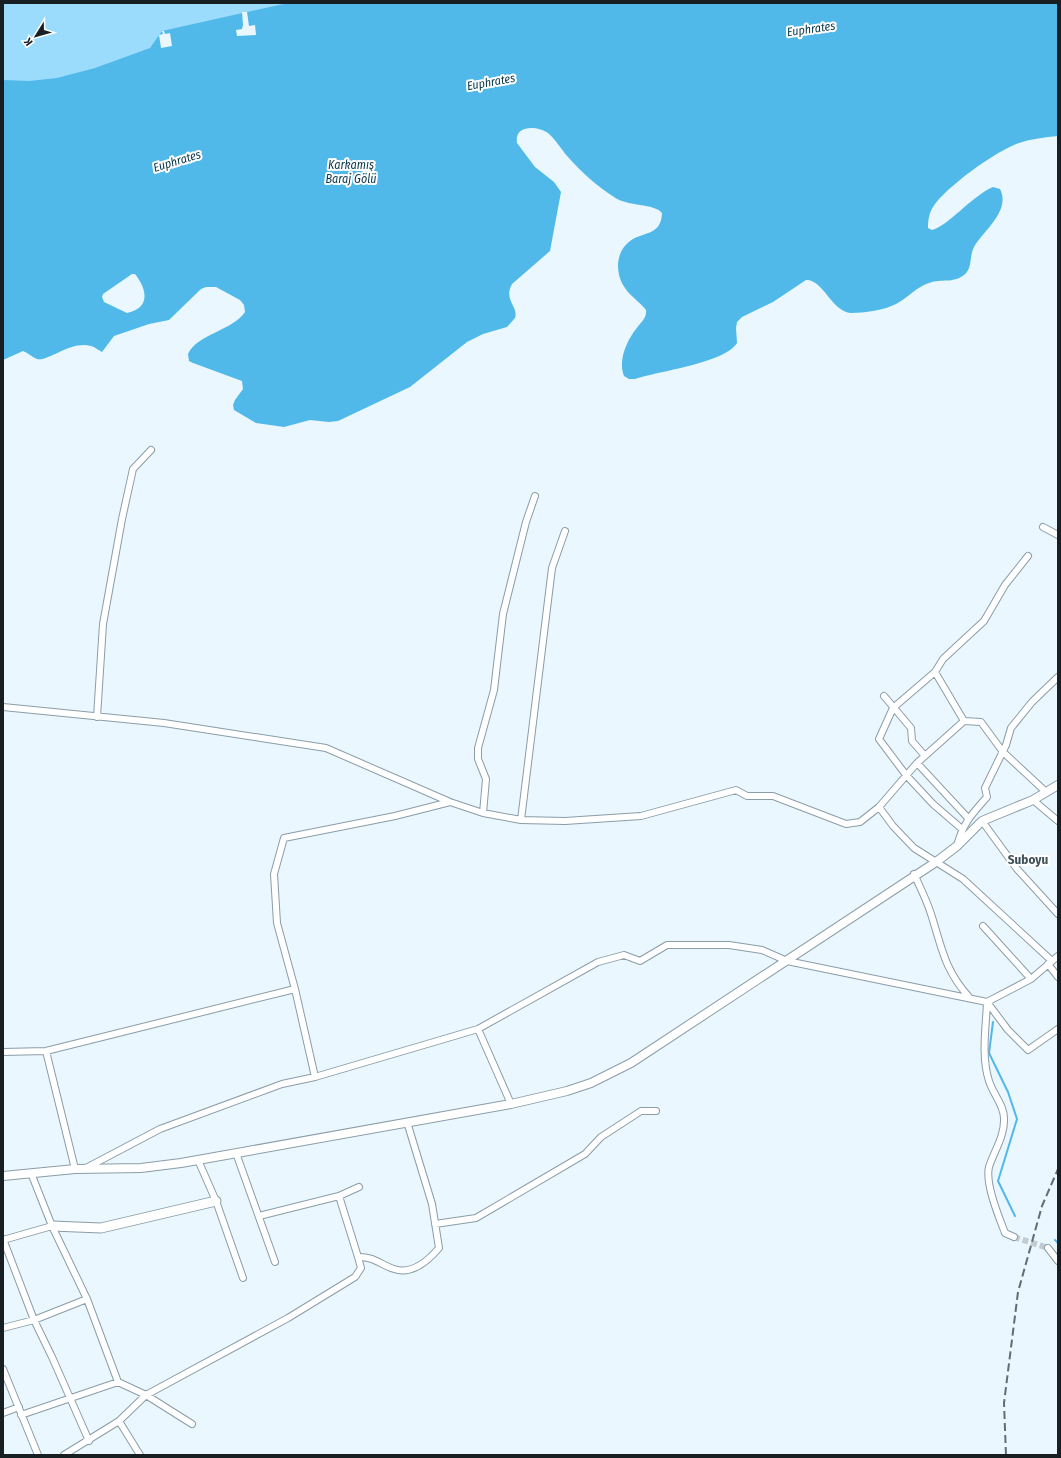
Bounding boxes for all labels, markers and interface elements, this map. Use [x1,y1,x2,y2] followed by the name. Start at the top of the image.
[16,16,56,56] north arrow
[786,19,836,39] water label: Euphrates
[21,35,36,48] text: K
[466,71,516,93] water label: Euphrates
[152,147,202,175] water label: Euphrates
[325,158,377,186] water label: Karkamış Baraj Gölü
[1008,852,1048,867] district label: Suboyu

